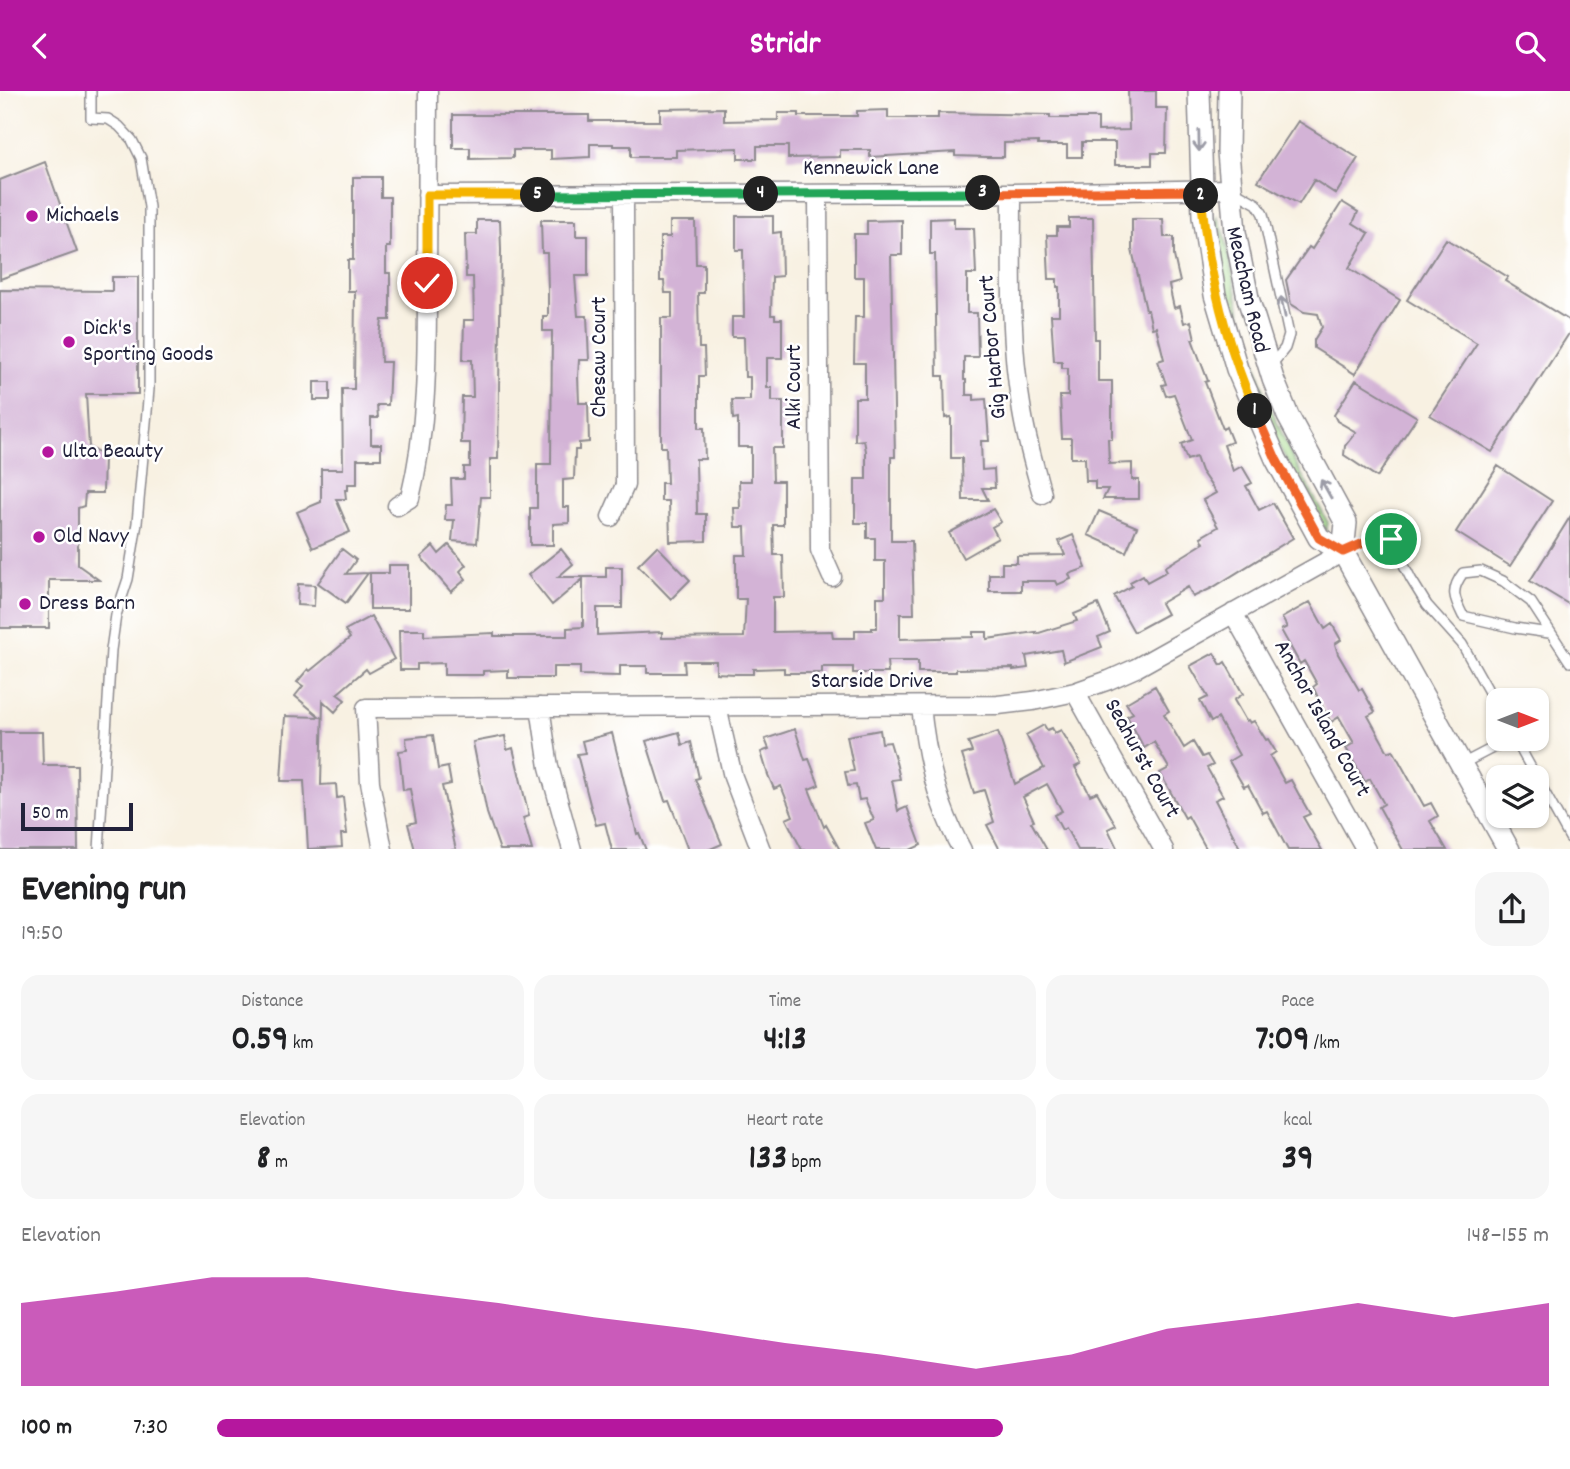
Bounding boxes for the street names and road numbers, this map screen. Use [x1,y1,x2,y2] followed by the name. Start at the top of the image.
[803,153,939,186] street label: Kennewick Lane
[1215,223,1277,357] street label: Meacham Road
[971,273,1017,421] street label: Gig Harbor Court
[584,296,617,418] street label: Chesaw Court
[779,344,812,430] street label: Alki Court
[1264,634,1378,804] street label: Anchor Island Court
[811,666,933,699] street label: Starside Drive
[1095,693,1187,825] street label: Seahurst Court

